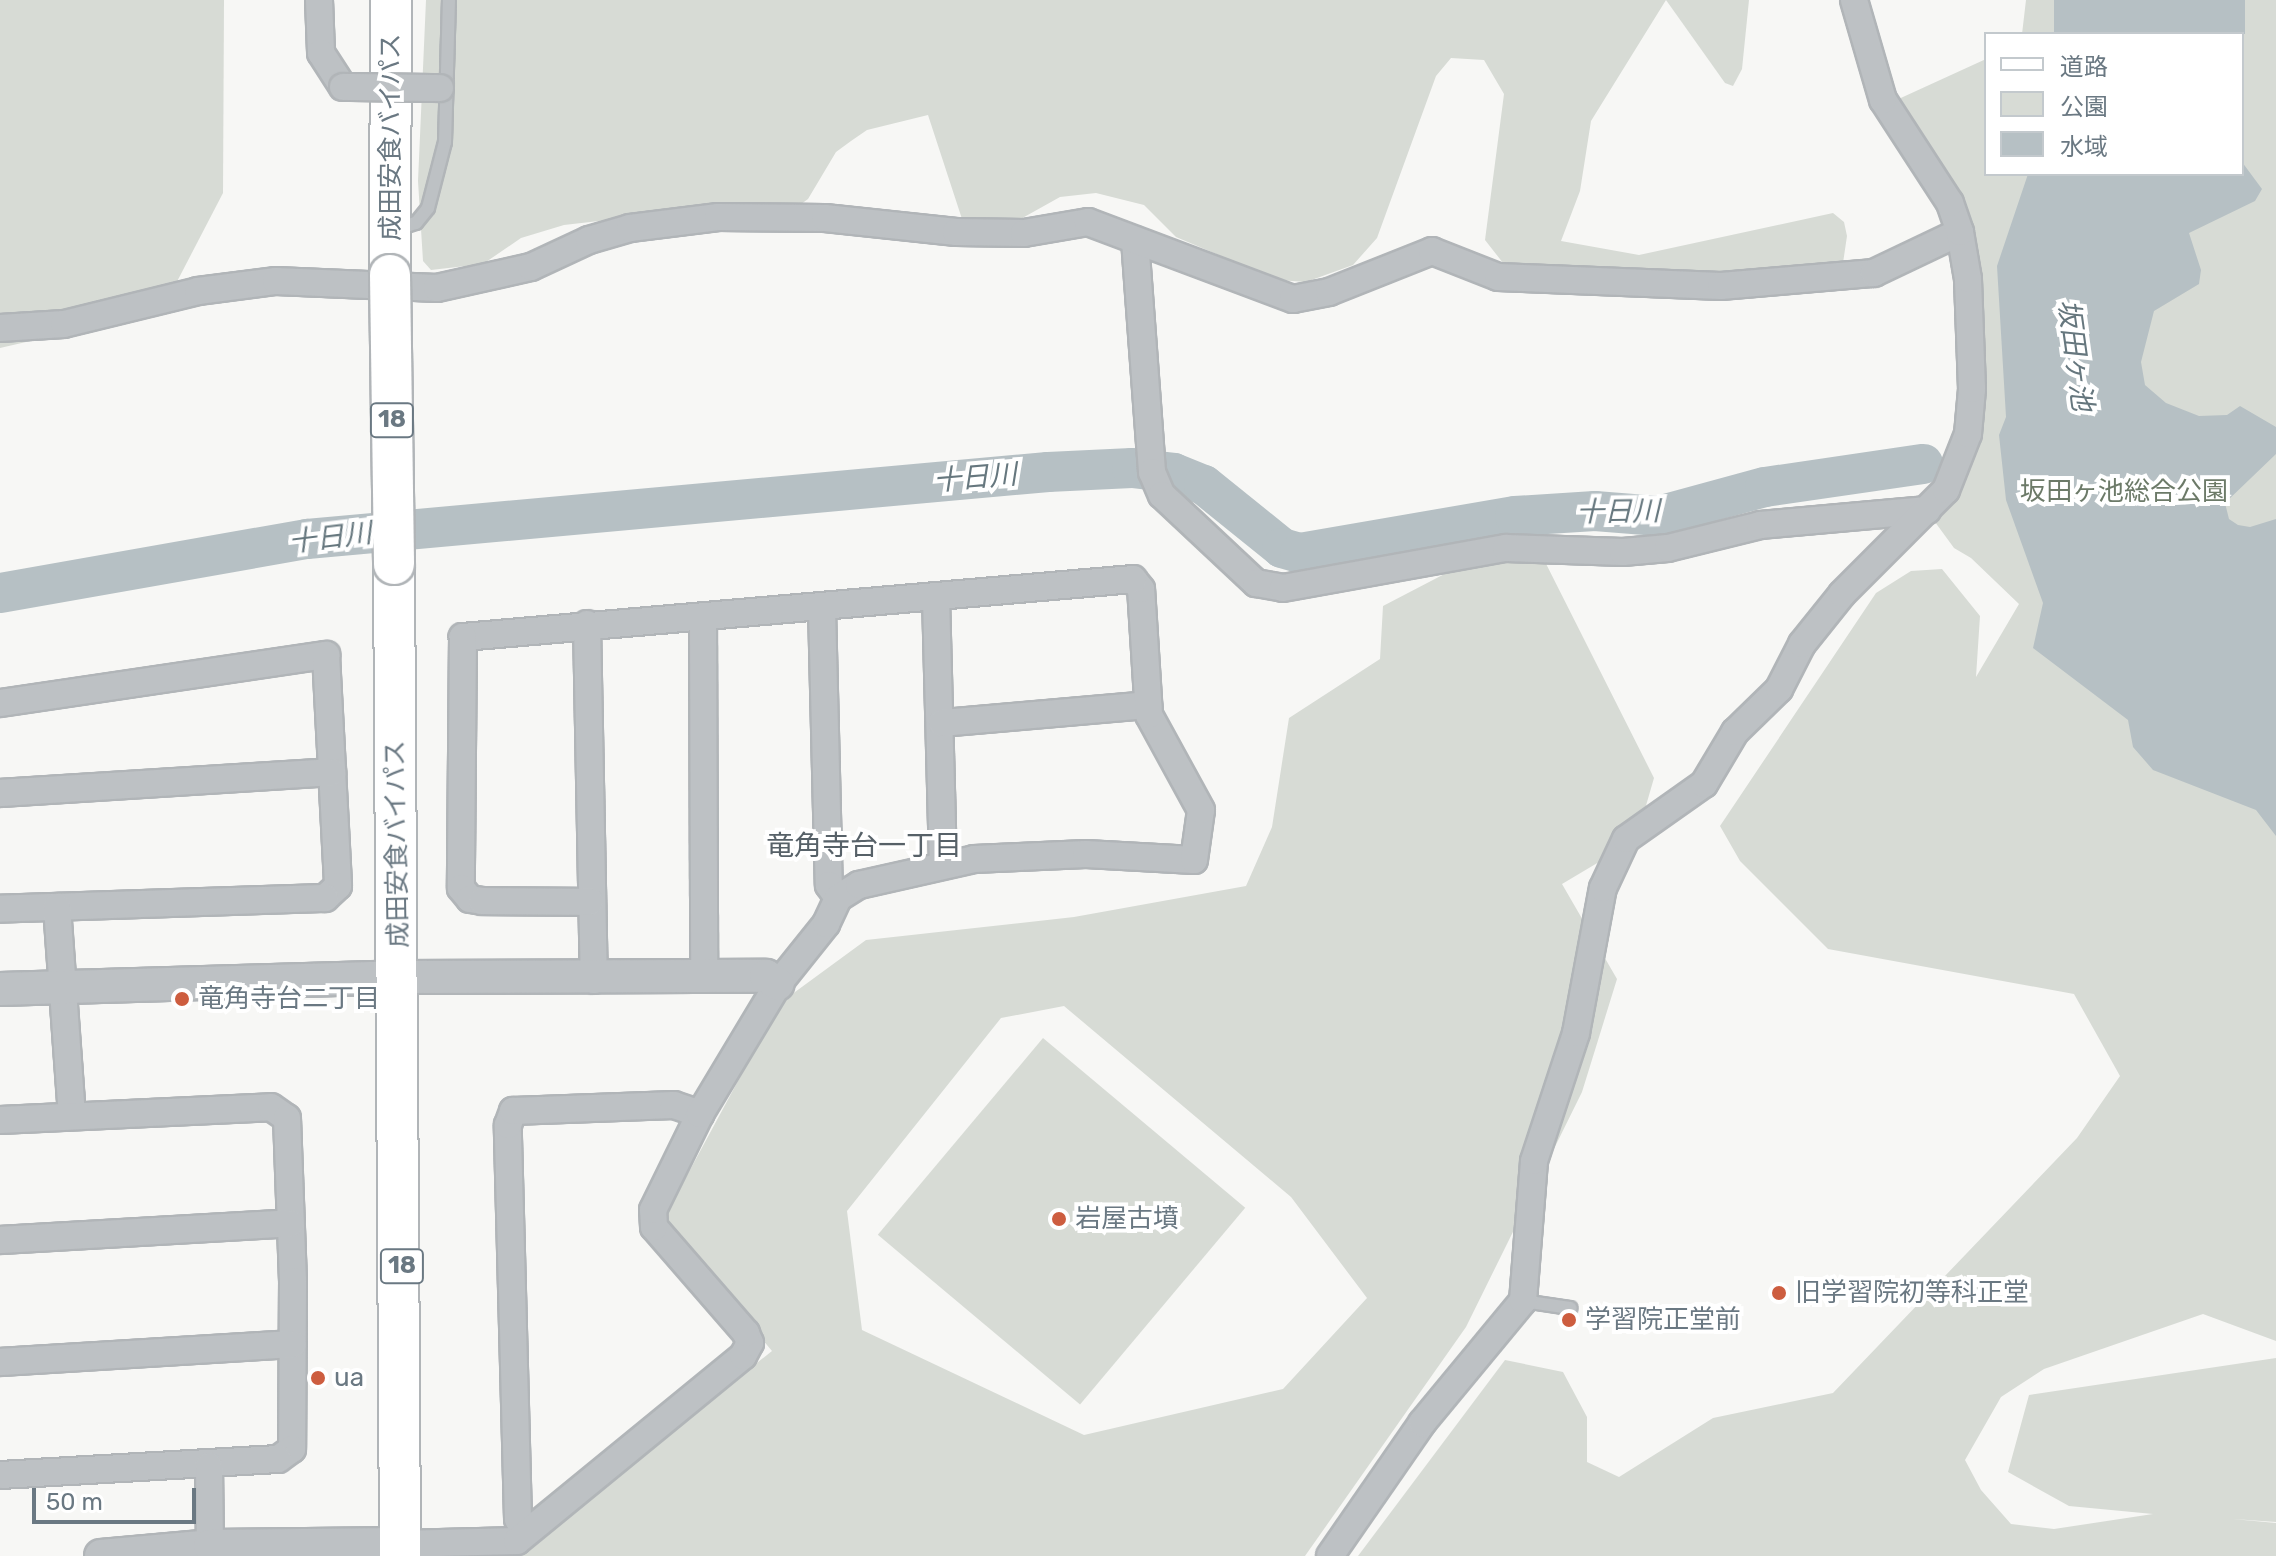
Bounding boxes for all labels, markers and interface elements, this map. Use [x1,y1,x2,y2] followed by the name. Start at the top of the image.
[1984,32,2244,176] legend
[375,33,407,241] street label: 成田安食バイパス
[2060,53,2108,81] text: 道路
[2060,93,2108,121] text: 公園
[2060,133,2108,161] text: 水域
[2051,297,2099,413] water label: 坂田ヶ池
[368,400,416,440] road number: 18
[932,458,1018,498] water label: 十日川
[2020,476,2228,508] park label: 坂田ヶ池総合公園
[1576,494,1660,530] water label: 十日川
[286,516,374,560] water label: 十日川
[380,740,414,948] street label: 成田安食バイパス
[766,829,962,863] district label: 竜角寺台一丁目
[198,983,380,1015] place label: 竜角寺台二丁目
[173,990,191,1008] marker: 竜角寺台二丁目
[1075,1203,1179,1235] place label: 岩屋古墳
[1050,1210,1068,1228] marker: 岩屋古墳
[378,1246,426,1286] road number: 18
[1795,1277,2029,1309] place label: 旧学習院初等科正堂
[1770,1284,1788,1302] marker: 旧学習院初等科正堂
[1585,1304,1741,1336] place label: 学習院正堂前
[1560,1311,1578,1329] marker: 学習院正堂前
[334,1362,364,1394] place label: ua
[309,1369,327,1387] marker: ua
[36,1472,200,1522] scale bar
[46,1488,103,1516] text: 50 m

